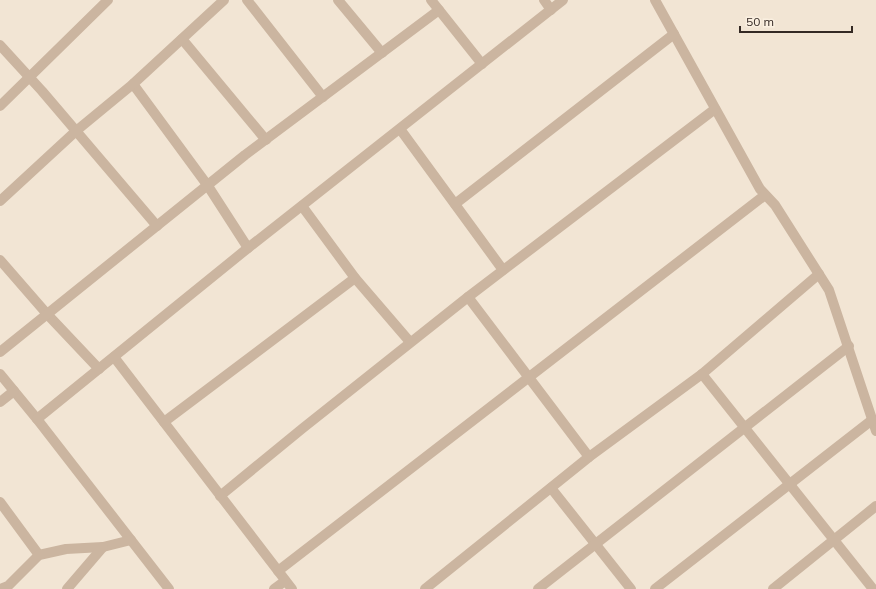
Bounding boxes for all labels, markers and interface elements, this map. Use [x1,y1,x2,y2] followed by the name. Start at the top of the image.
[740,8,852,34] scale bar
[746,14,774,29] text: 50 m

